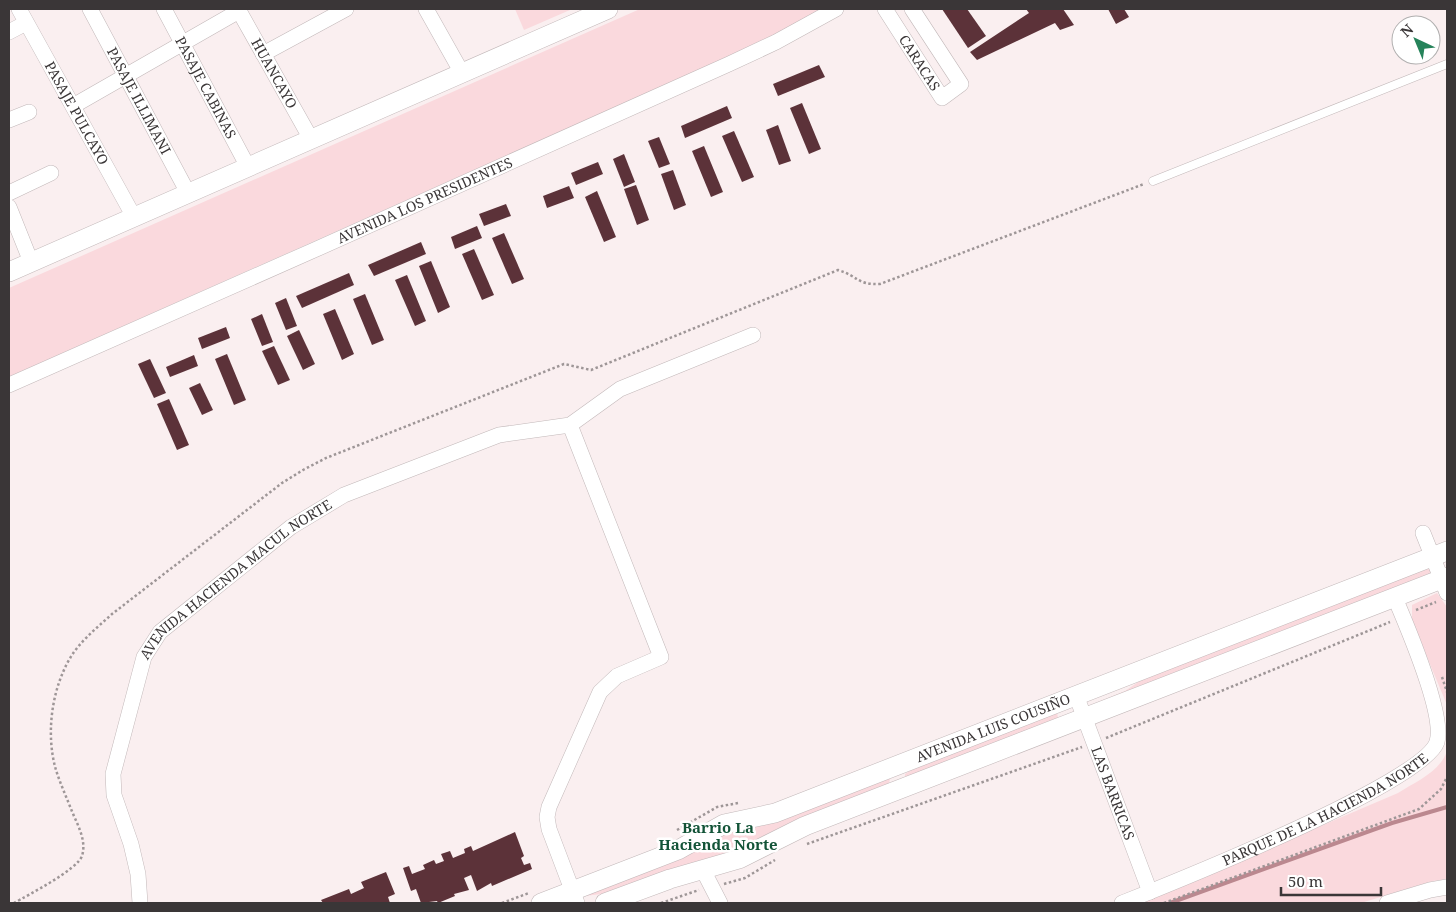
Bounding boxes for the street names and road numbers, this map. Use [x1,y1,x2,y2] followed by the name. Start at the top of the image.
[895,31,945,94] street label: CARACAS
[171,33,241,142] street label: PASAJE CABINAS
[247,35,302,112] street label: HUANCAYO
[103,44,176,157] street label: PASAJE ILLIMANI
[41,58,113,168] street label: PASAJE PULCAYO
[334,152,515,248] street label: AVENIDA LOS PRESIDENTES
[135,495,335,663] street label: AVENIDA HACIENDA MACUL NORTE
[913,689,1073,766] street label: AVENIDA LUIS COUSIÑO
[1087,744,1140,842] street label: LAS BARRICAS
[1219,748,1432,870] street label: PARQUE DE LA HACIENDA NORTE

